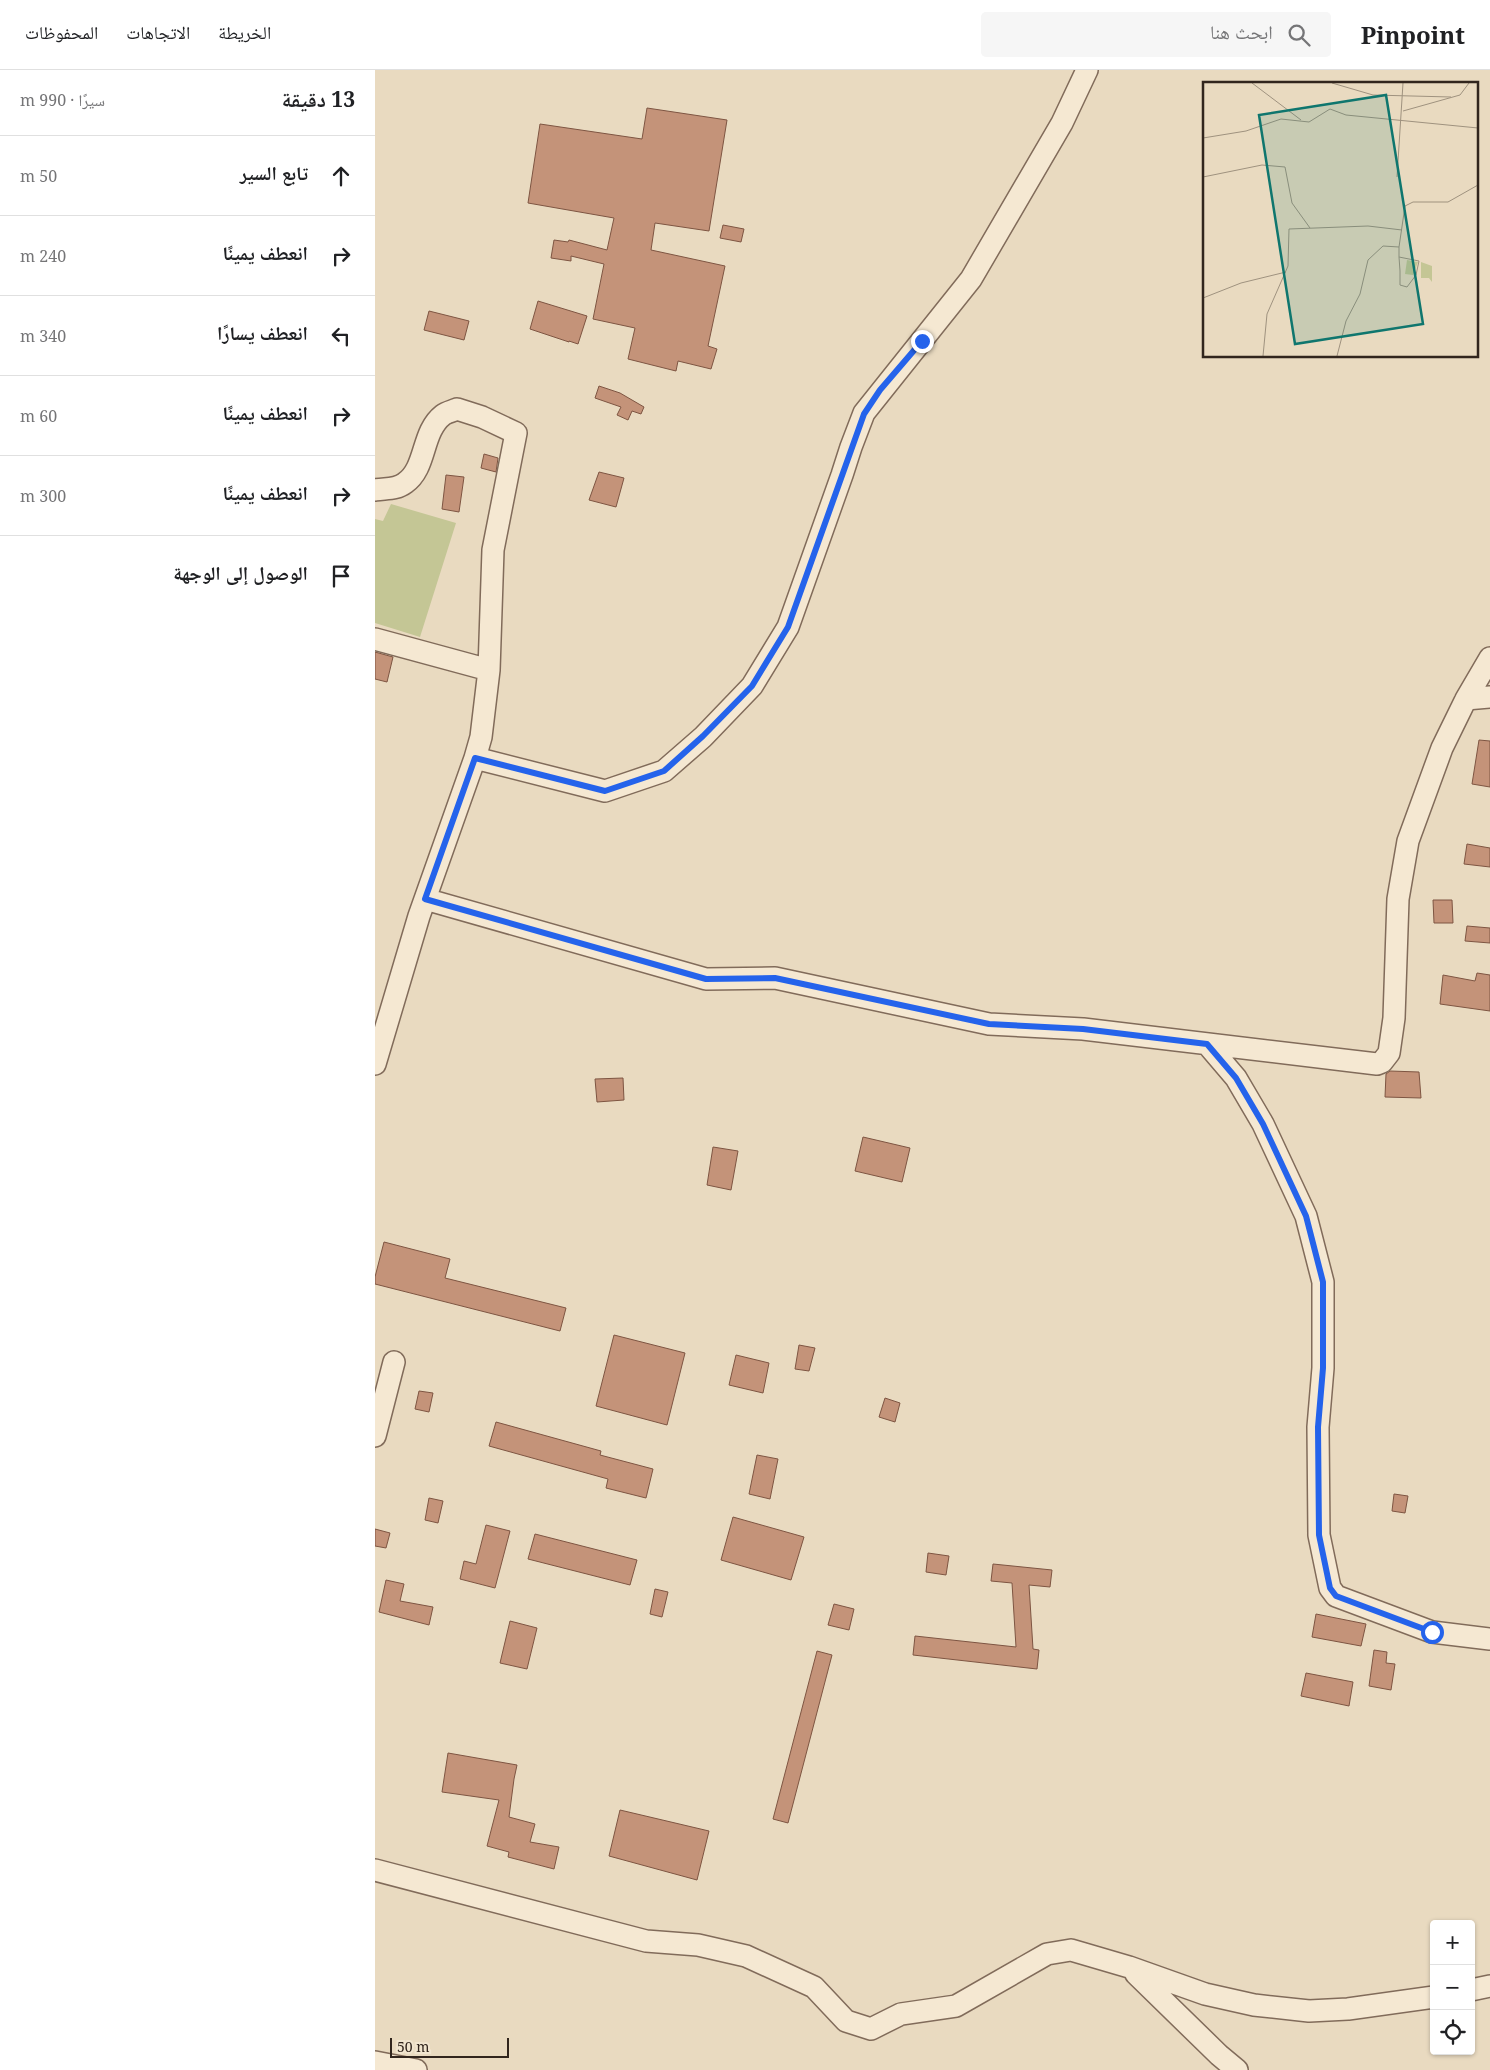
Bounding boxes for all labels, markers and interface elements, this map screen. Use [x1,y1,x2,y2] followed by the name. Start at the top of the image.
[981,12,1331,57] search box
[1361,18,1465,51] text: Pinpoint
[1210,19,1273,45] text: ابحث هنا
[25,20,98,44] text: المحفوظات
[126,20,190,44] text: الاتجاهات
[218,20,271,44] text: الخريطة
[1285,21,1313,49] icon: search
[1203,82,1477,358] inset map
[282,85,355,113] text: 13 دقيقة
[20,89,105,111] text: سيرًا · 990 m
[240,160,308,186] text: تابع السير
[327,162,355,190] icon: ahead
[20,165,57,187] text: 50 m
[222,240,308,266] text: انعطف يمينًا
[327,242,355,270] icon: right
[20,245,66,267] text: 240 m
[217,320,308,346] text: انعطف يسارًا
[327,322,355,350] icon: left
[20,325,66,347] text: 340 m
[911,330,934,353] route end
[222,400,308,426] text: انعطف يمينًا
[327,402,355,430] icon: right
[20,405,57,427] text: 60 m
[222,480,308,506] text: انعطف يمينًا
[327,482,355,510] icon: right
[20,485,66,507] text: 300 m
[173,560,308,586] text: الوصول إلى الوجهة
[327,562,355,590] icon: arrive
[1421,1621,1444,1644] route start
[1430,1920,1475,2055] map controls
[1430,1920,1475,1965] button: +
[1430,1965,1475,2010] button: −
[1430,2010,1475,2055] button: locate
[390,2035,509,2058] scale bar
[397,2037,430,2056] text: 50 m

